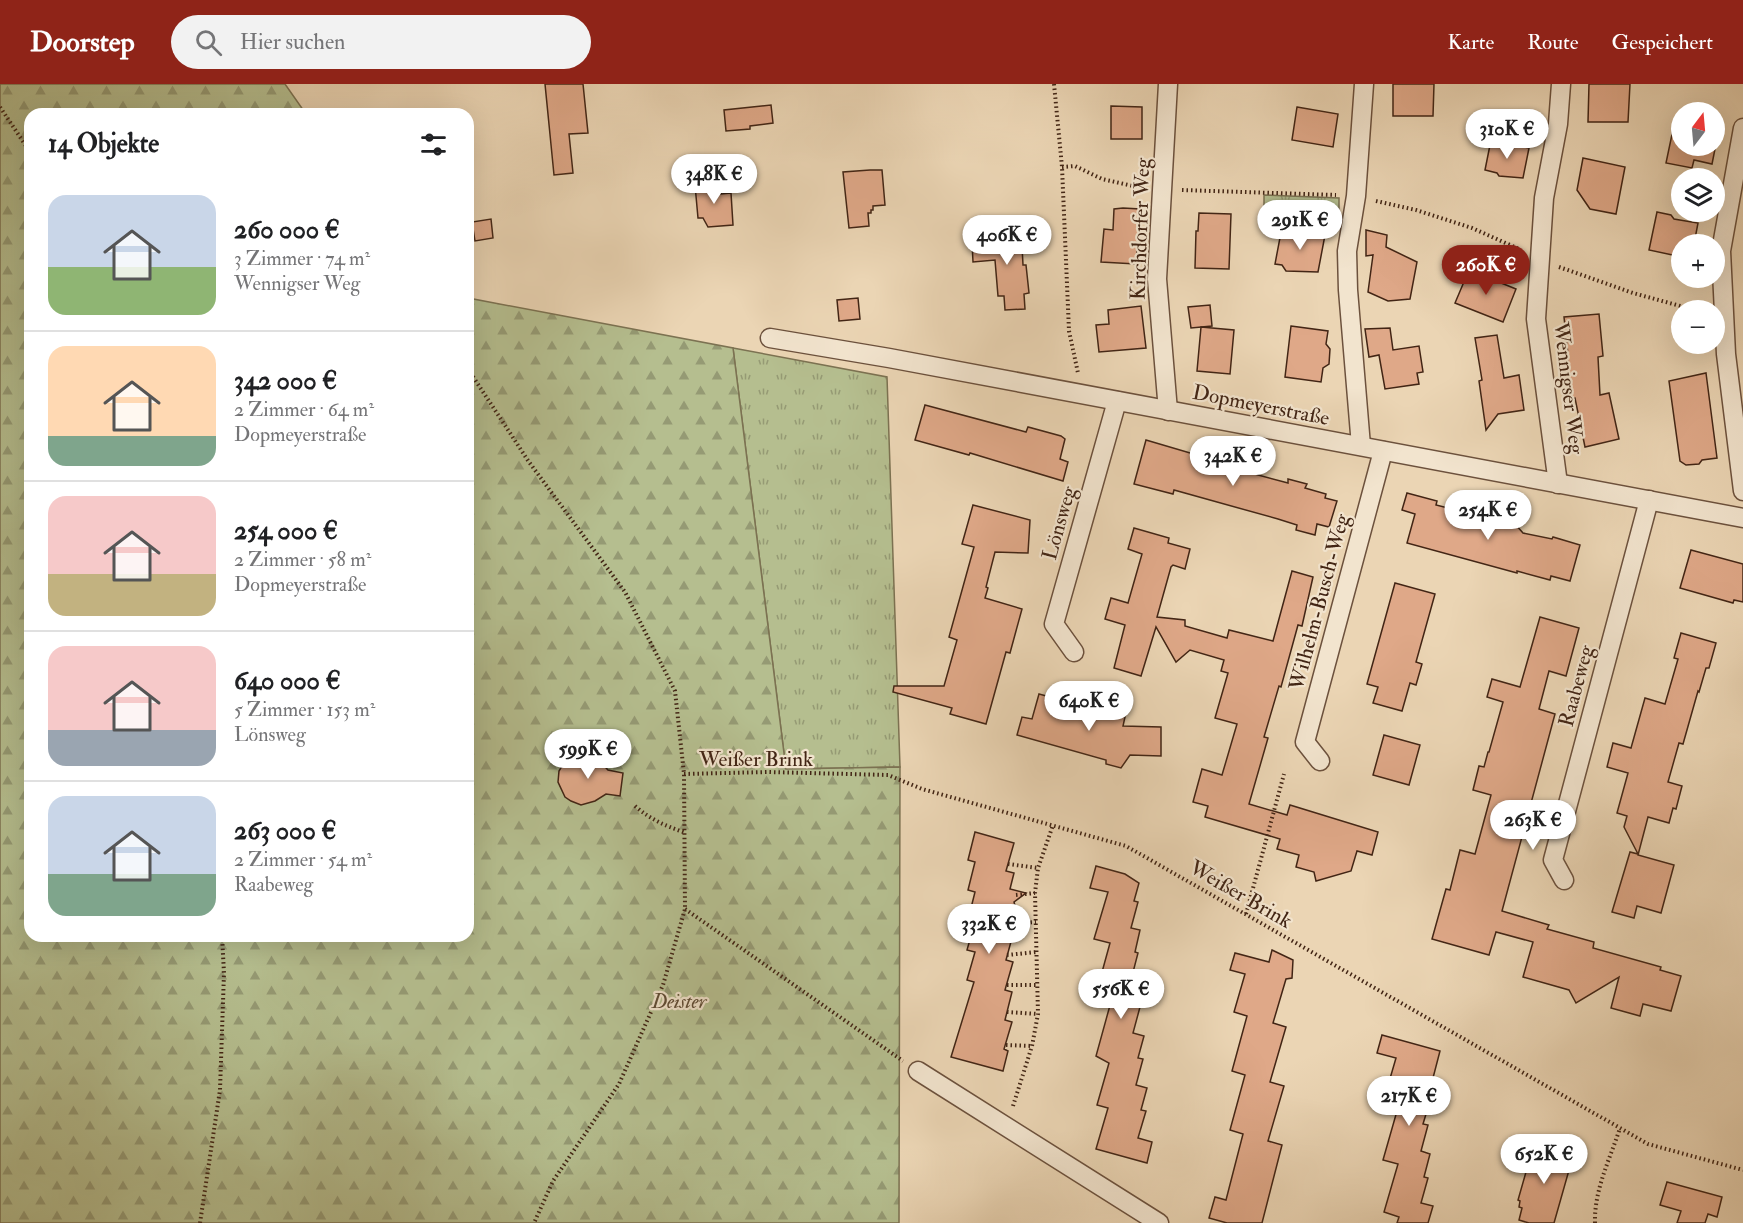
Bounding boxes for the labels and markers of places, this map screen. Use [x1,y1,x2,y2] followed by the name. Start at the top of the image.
[1458,109,1556,160] pin: 310K €
[665,154,763,205] pin: 348K €
[1251,200,1349,251] pin: 291K €
[958,215,1056,266] pin: 406K €
[1437,245,1535,296] pin: 260K €
[1184,436,1282,487] pin: 342K €
[1439,490,1537,541] pin: 254K €
[1040,681,1138,732] pin: 640K €
[539,729,637,780] pin: 599K €
[1484,800,1582,851] pin: 263K €
[940,904,1038,955] pin: 332K €
[1072,969,1170,1020] pin: 556K €
[1360,1076,1458,1127] pin: 217K €
[1495,1134,1593,1185] pin: 652K €

